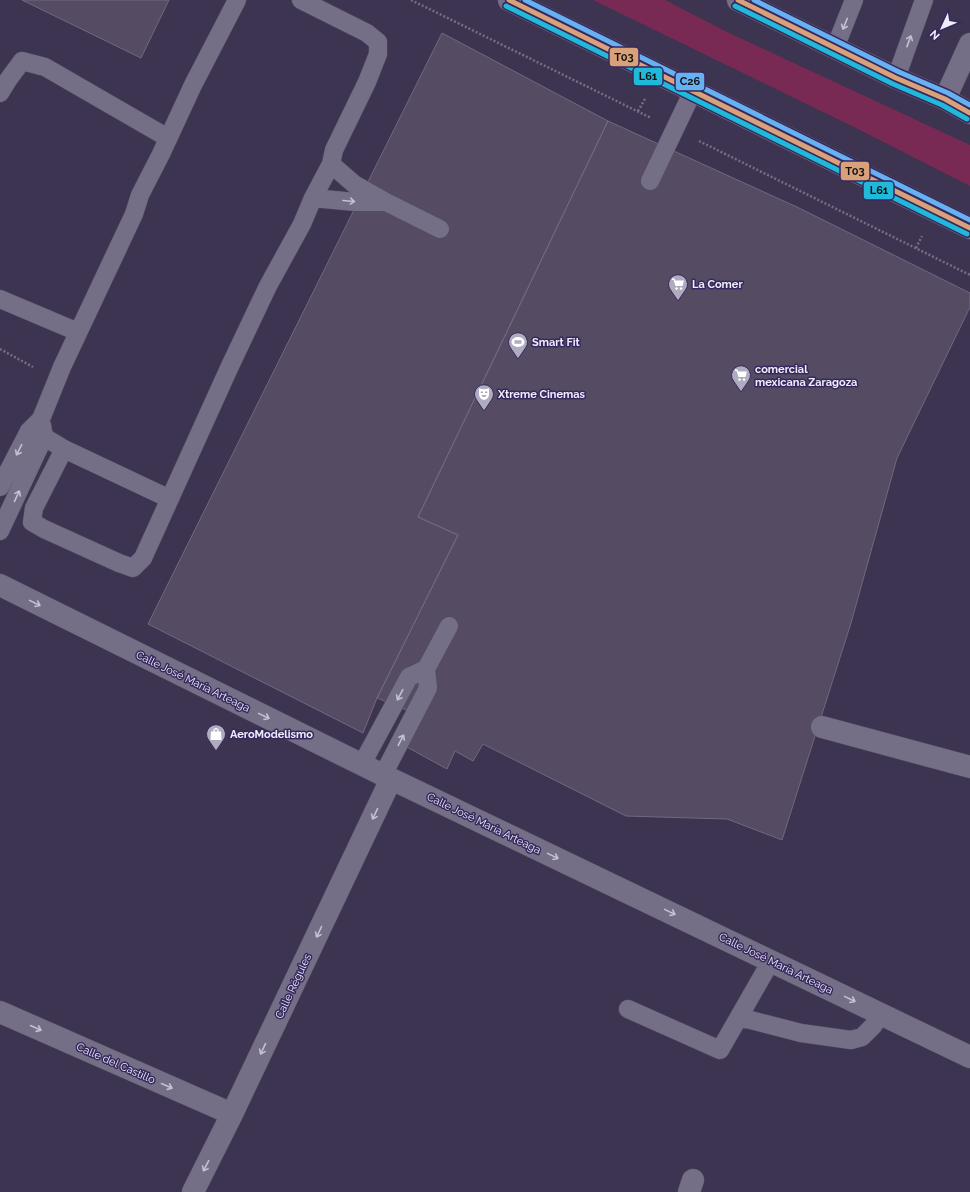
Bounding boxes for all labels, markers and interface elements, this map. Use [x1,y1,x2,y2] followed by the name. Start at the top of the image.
[922,8,962,48] north arrow
[840,17,848,29] one-way arrow
[928,27,943,42] text: N
[906,35,914,47] one-way arrow
[609,47,639,67] line badge: T03
[614,51,634,64] text: T03
[633,67,663,86] line badge: L61
[639,70,658,83] text: L61
[675,72,705,91] line badge: C26
[680,75,701,88] text: C26
[840,161,870,181] line badge: T03
[845,165,865,178] text: T03
[863,181,894,200] line badge: L61
[870,184,889,197] text: L61
[342,198,355,205] one-way arrow
[667,273,689,301] supermarket icon: La Comer
[692,278,743,291] place label: La Comer
[507,331,529,359] sports icon: Smart Fit
[532,336,581,349] place label: Smart Fit
[755,363,857,389] place label: comercial mexicana Zaragoza
[730,364,752,392] supermarket icon: comercial mexicana Zaragoza
[473,383,495,411] theatre icon: Xtreme Cinemas
[497,388,586,401] place label: Xtreme Cinemas
[15,444,22,456] one-way arrow
[14,490,21,502] one-way arrow
[29,600,41,607] one-way arrow
[134,648,252,715] street label: Calle José María Arteaga
[395,689,403,701] one-way arrow
[258,713,270,720] one-way arrow
[205,723,227,751] shop icon: AeroModelismo
[230,728,313,741] place label: AeroModelismo
[398,735,405,747] one-way arrow
[425,790,543,857] street label: Calle José María Arteaga
[371,808,378,820] one-way arrow
[546,853,558,860] one-way arrow
[664,909,676,916] one-way arrow
[315,925,322,937] one-way arrow
[717,930,835,997] street label: Calle José María Arteaga
[273,952,314,1021] street label: Calle Régules
[844,996,856,1003] one-way arrow
[29,1025,41,1032] one-way arrow
[74,1040,158,1087] street label: Calle del Castillo
[259,1043,266,1055] one-way arrow
[161,1083,173,1090] one-way arrow
[202,1160,209,1172] one-way arrow

